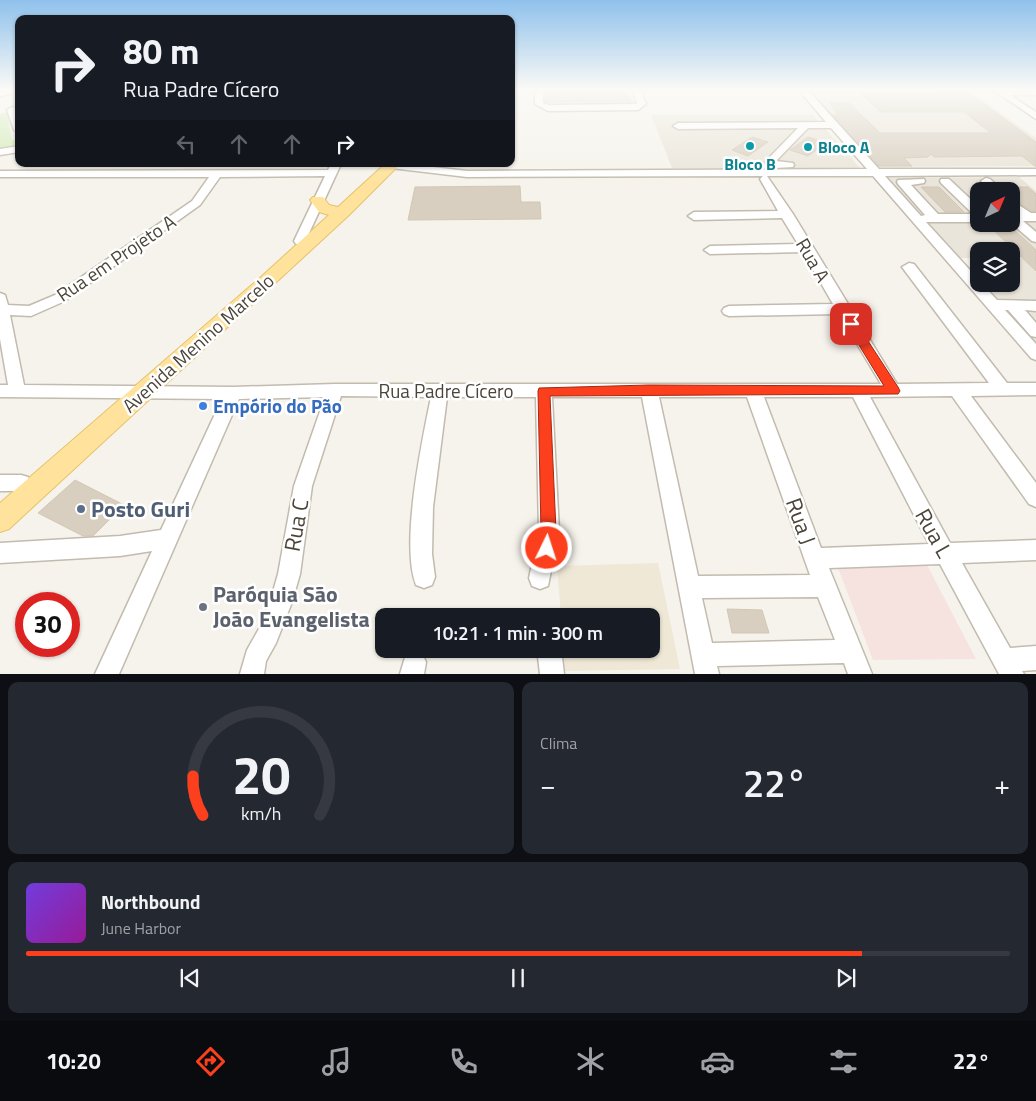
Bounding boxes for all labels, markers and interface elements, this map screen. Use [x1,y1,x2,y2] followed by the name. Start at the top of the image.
[123,24,199,78] text: 80 m
[40,35,105,100] icon: right
[123,72,279,106] text: Rua Padre Cícero
[172,130,200,158] icon: left
[225,130,253,158] icon: ahead
[278,130,306,158] icon: ahead
[331,130,359,158] icon: right
[818,135,870,159] place label: Bloco A
[744,140,756,152] marker: Bloco B
[802,141,814,153] marker: Bloco A
[724,152,776,176] place label: Bloco B
[970,182,1020,232] north arrow
[970,182,1020,292] map controls
[50,207,181,308] street label: Rua em Projeto A
[789,232,838,287] street label: Rua A
[970,242,1020,292] button: layers
[115,266,280,419] street label: Avenida Menino Marcelo
[830,303,872,345] pin
[837,310,865,338] icon: arrive
[378,376,514,405] street label: Rua Padre Cícero
[213,391,342,420] place label: Empório do Pão
[197,400,209,412] marker: Empório do Pão
[91,492,190,526] place label: Posto Guri
[777,493,825,549] street label: Rua J
[275,496,317,554] street label: Rua C
[907,502,962,564] street label: Rua L
[75,503,87,515] marker: Posto Guri
[520,521,572,573] position arrow
[213,577,370,636] place label: Paróquia São João Evangelista
[15,592,80,657] speed limit sign: 30
[197,601,209,613] marker: Paróquia São João Evangelista
[432,618,603,647] text: 10:21 · 1 min · 300 m
[540,731,577,755] text: Clima
[232,735,290,814] text: 20
[743,754,807,812] text: 22°
[540,763,556,806] text: −
[994,763,1010,806] text: +
[241,800,281,827] text: km/h
[101,887,201,916] text: Northbound
[101,916,181,940] text: June Harbor
[176,964,204,992] icon: previous
[504,964,532,992] icon: pause
[832,964,860,992] icon: next
[46,1044,101,1078] text: 10:20
[193,1044,228,1079] icon: directions
[319,1044,354,1079] icon: music
[446,1044,481,1079] icon: phone
[573,1044,608,1079] icon: climate
[700,1044,735,1079] icon: car
[826,1044,861,1079] icon: filters
[953,1044,990,1078] text: 22°

